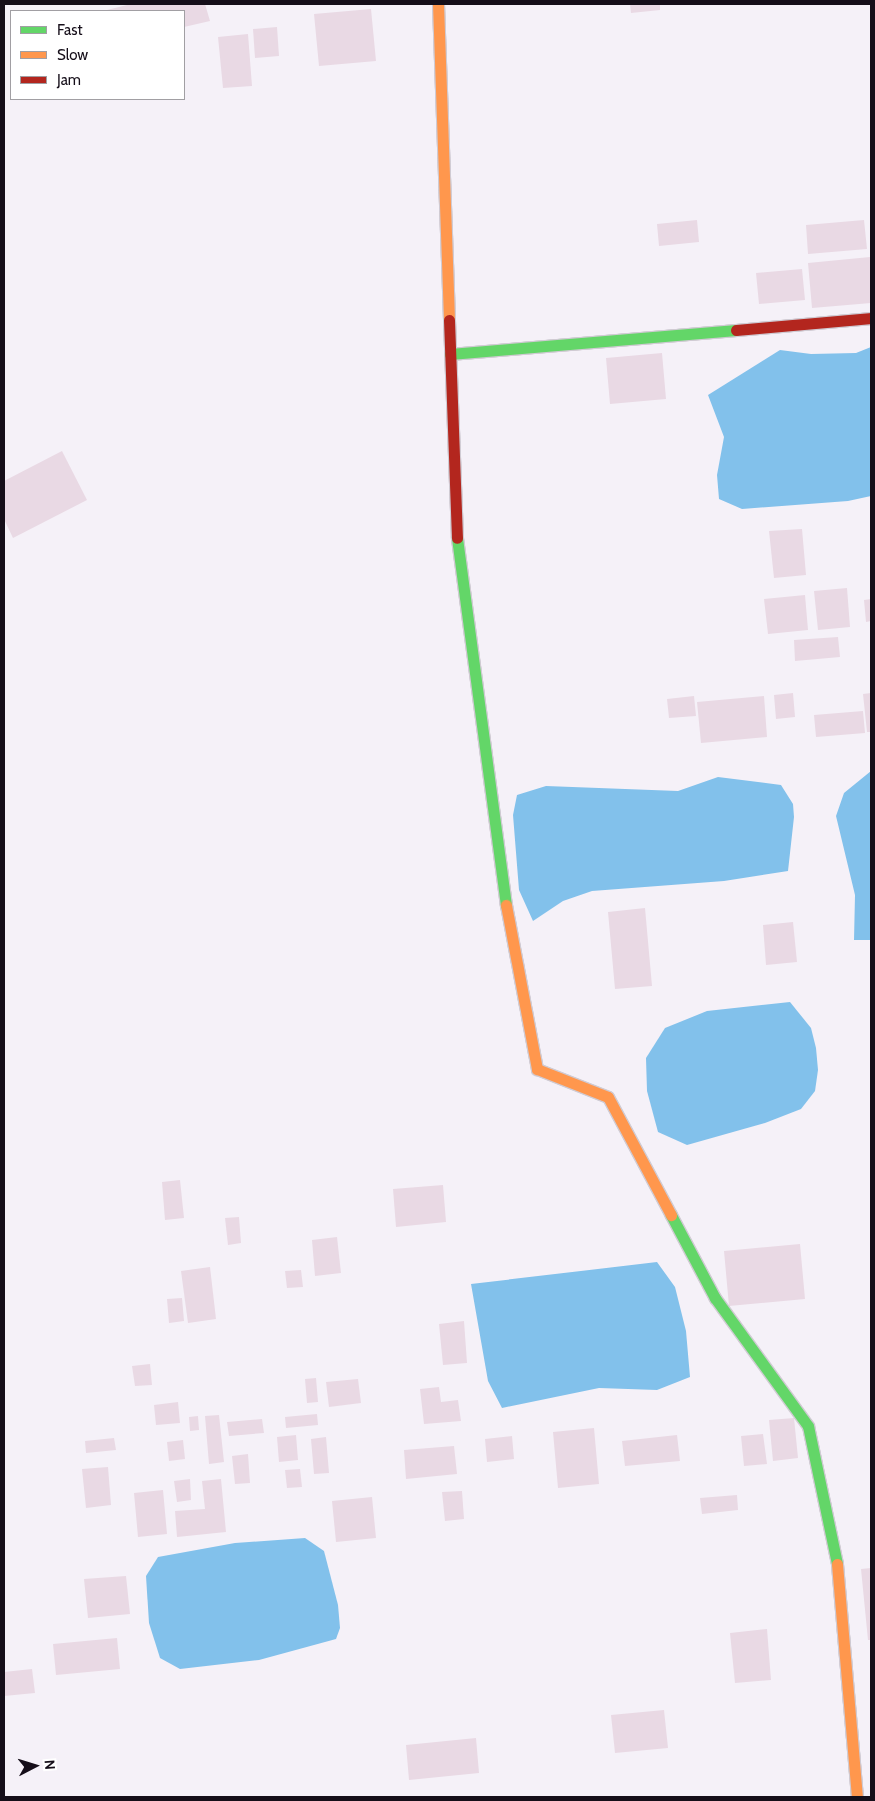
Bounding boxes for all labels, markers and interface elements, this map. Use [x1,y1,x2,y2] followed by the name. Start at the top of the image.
[10,10,185,100] legend
[57,21,82,39] text: Fast
[57,46,88,64] text: Slow
[57,71,81,89] text: Jam
[10,1741,60,1791] north arrow
[41,1759,59,1770] text: N

